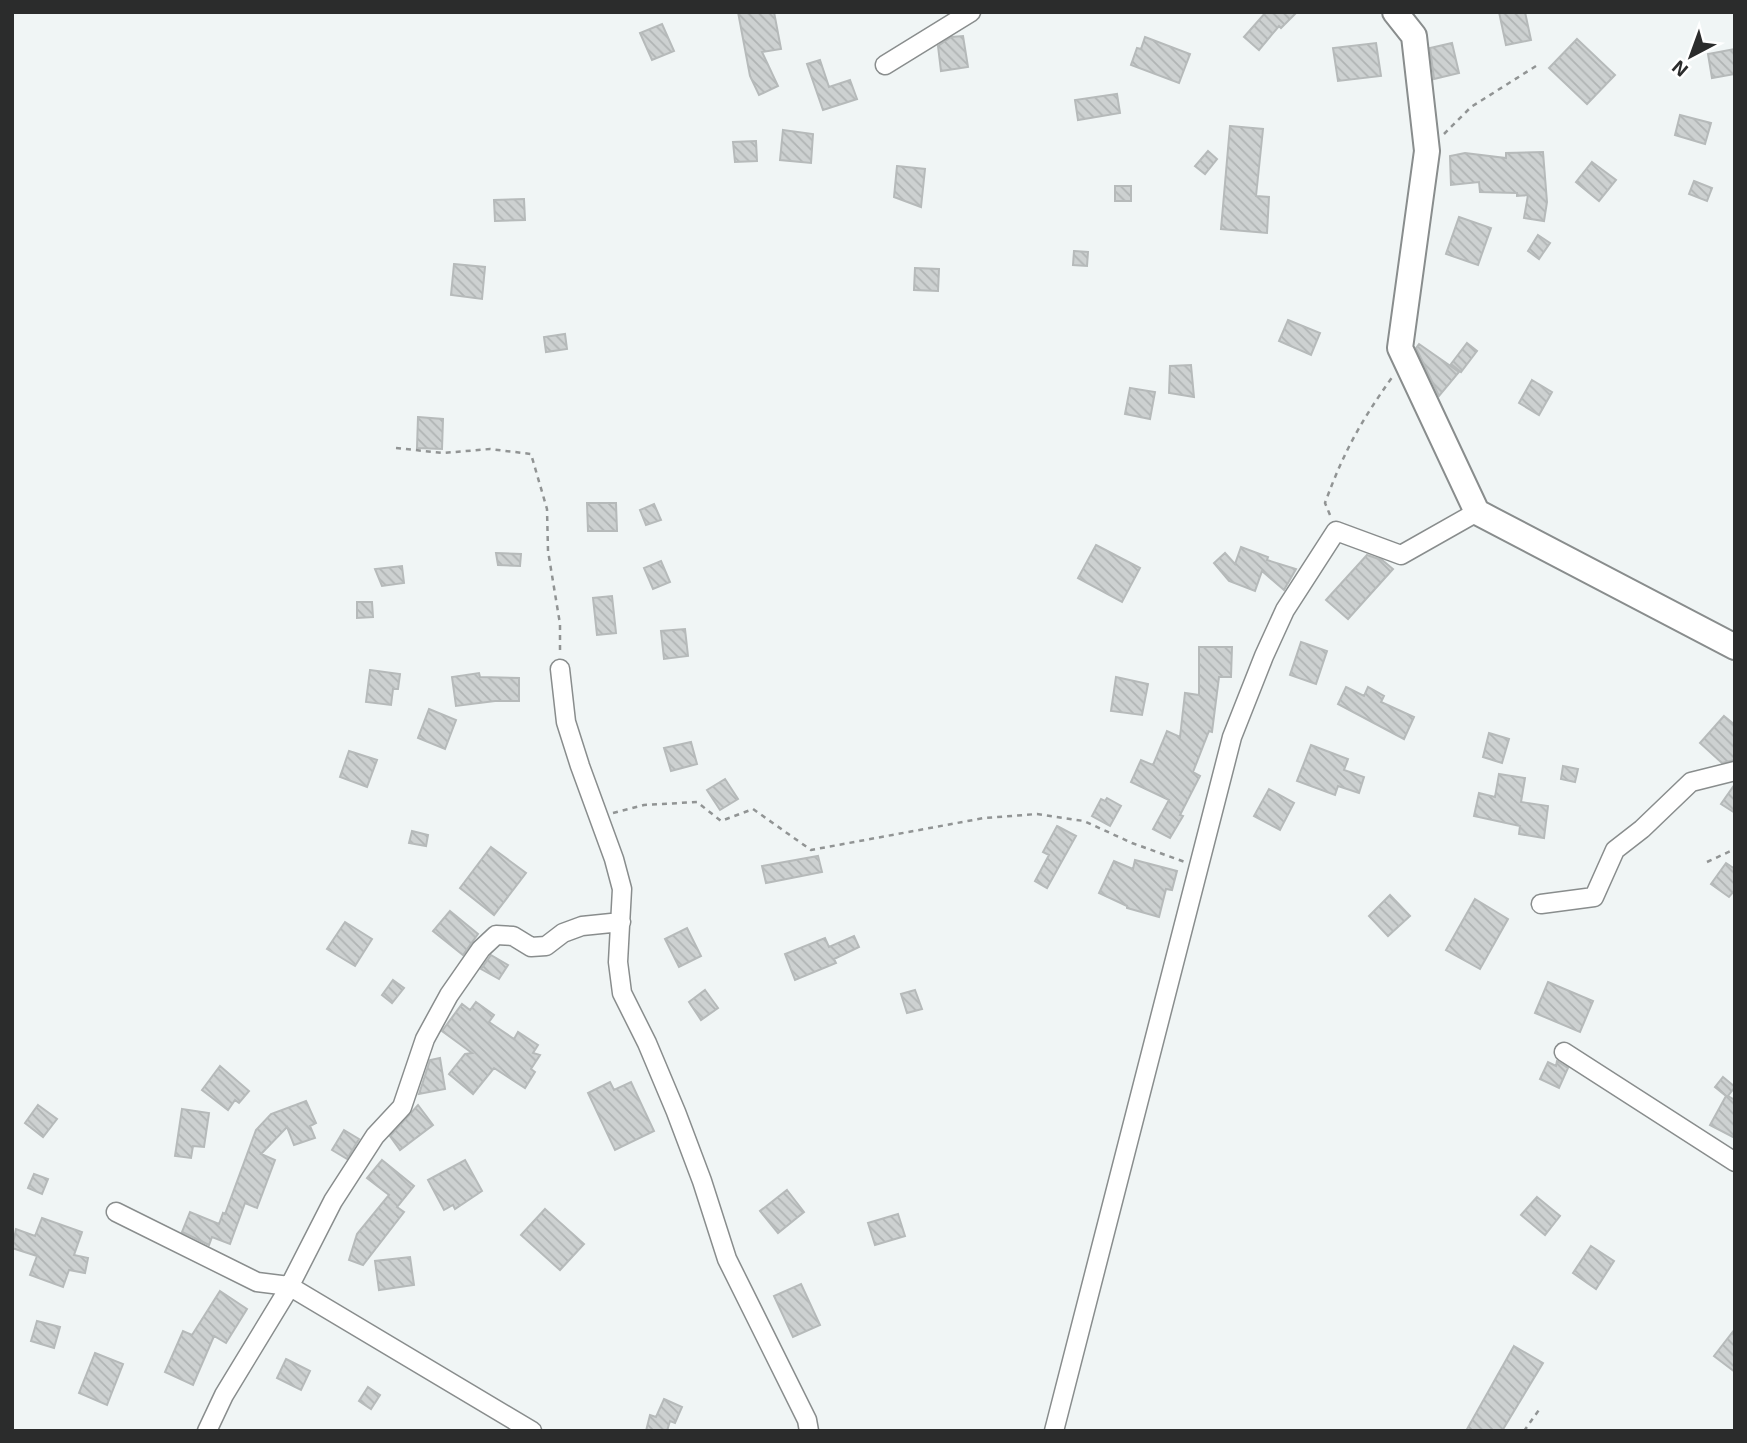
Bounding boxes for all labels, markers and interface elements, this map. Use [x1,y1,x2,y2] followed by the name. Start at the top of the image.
[1656,21,1726,91] north arrow
[1667,56,1692,82] text: N

